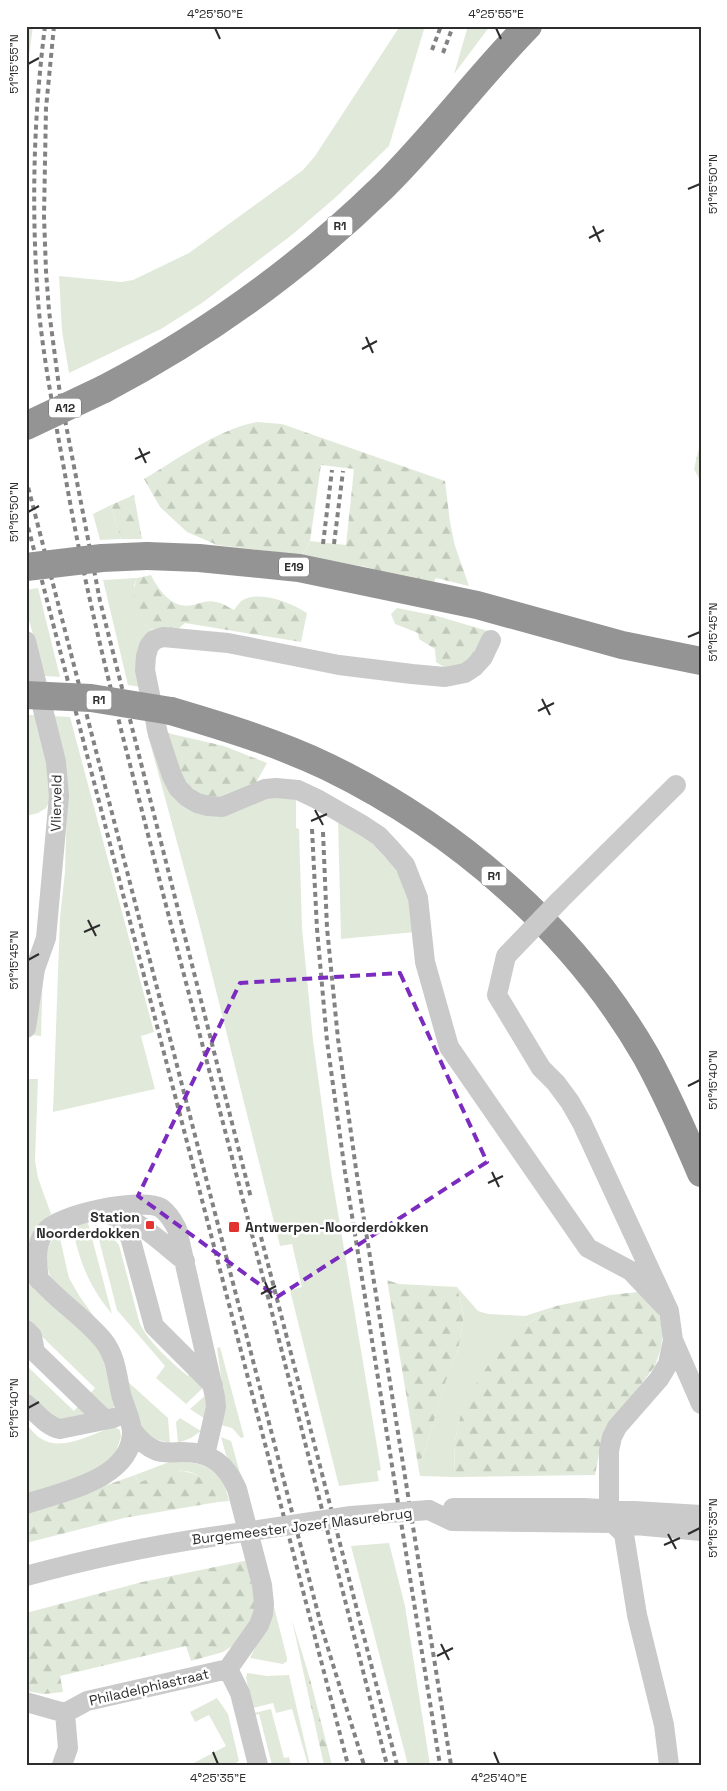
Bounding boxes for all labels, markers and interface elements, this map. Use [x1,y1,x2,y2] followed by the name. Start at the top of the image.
[187,6,243,22] text: 4°25'50"E
[468,6,524,22] text: 4°25'55"E
[6,34,22,94] text: 51°15'55"N
[705,154,721,214] text: 51°15'50"N
[328,217,352,236] road number: R1
[49,398,81,418] road number: A12
[6,482,22,542] text: 51°15'50"N
[279,558,309,576] road number: E19
[705,602,721,662] text: 51°15'45"N
[86,690,112,710] road number: R1
[47,774,65,832] street label: Vlierveld
[482,866,506,886] road number: R1
[6,930,22,990] text: 51°15'45"N
[705,1050,721,1110] text: 51°15'40"N
[36,1208,140,1242] place label: Station Noorderdokken
[245,1218,429,1236] place label: Antwerpen-Noorderdokken
[144,1219,156,1231] marker: Station Noorderdokken
[227,1220,241,1234] marker: Antwerpen-Noorderdokken
[6,1378,22,1438] text: 51°15'40"N
[705,1498,721,1558] text: 51°15'35"N
[191,1504,413,1548] street label: Burgemeester Jozef Masurebrug
[87,1664,211,1710] street label: Philadelphiastraat
[190,1770,246,1786] text: 4°25'35"E
[471,1770,527,1786] text: 4°25'40"E

